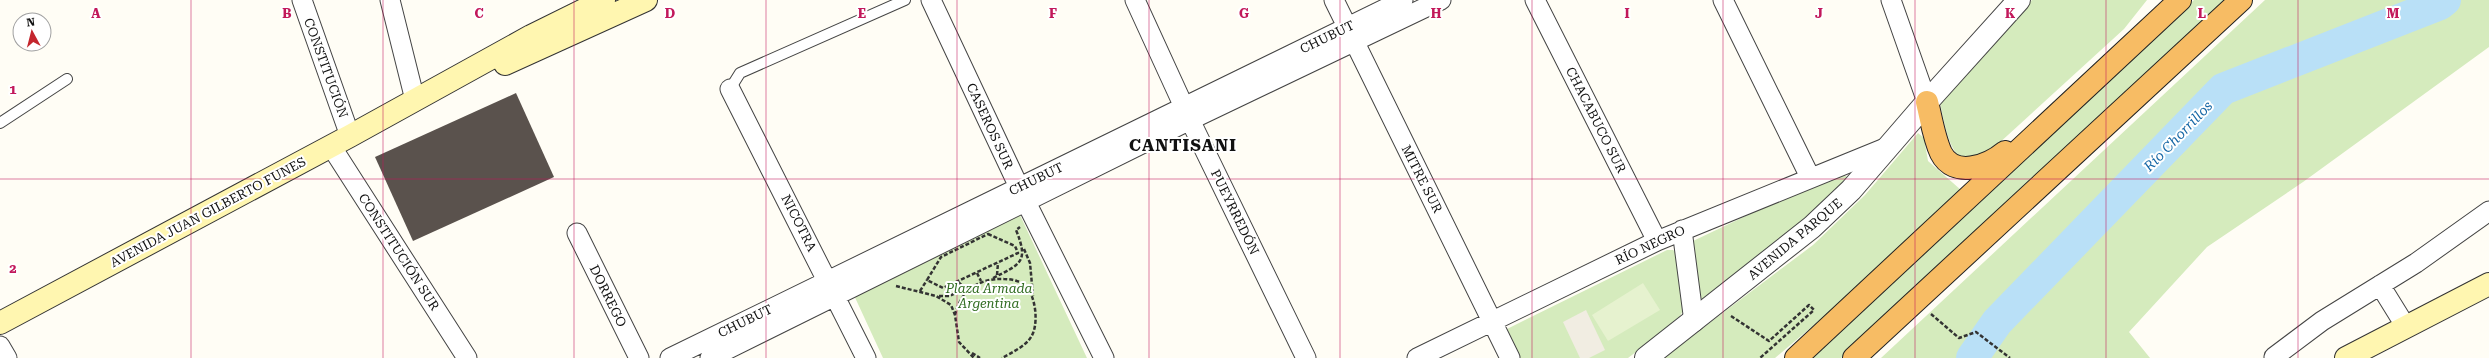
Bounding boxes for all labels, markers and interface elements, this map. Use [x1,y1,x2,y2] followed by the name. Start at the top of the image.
[91,6,101,21] text: A
[282,6,292,21] text: B
[474,6,484,21] text: C
[665,6,675,21] text: D
[858,6,866,21] text: E
[1049,6,1057,21] text: F
[1239,6,1249,21] text: G
[1431,6,1442,21] text: H
[1624,6,1630,21] text: I
[1815,6,1823,21] text: J
[2005,6,2016,21] text: K
[2198,6,2206,21] text: L
[2387,6,2400,21] text: M
[12,12,52,52] north arrow
[301,15,352,120] street label: CONSTITUCIÓN
[26,16,36,30] text: N
[1297,17,1357,57] street label: CHUBUT
[1563,65,1629,175] street label: CHACABUCO SUR
[964,81,1016,171] street label: CASEROS SUR
[9,82,17,97] text: 1
[2140,97,2216,175] water label: Río Chorrillos
[1129,135,1237,155] district label: CANTISANI
[1399,143,1445,215] street label: MITRE SUR
[108,154,308,270] street label: AVENIDA JUAN GILBERTO FUNES
[1006,159,1066,199] street label: CHUBUT
[1208,166,1263,257] street label: PUEYRREDÓN
[356,190,443,313] street label: CONSTITUCIÓN SUR
[778,192,820,254] street label: NICOTRA
[1745,195,1845,283] street label: AVENIDA PARQUE
[1612,221,1687,268] street label: RÍO NEGRO
[9,261,17,276] text: 2
[587,263,629,329] street label: DORREGO
[945,281,1033,311] park label: Plaza Armada Argentina
[715,301,775,341] street label: CHUBUT

